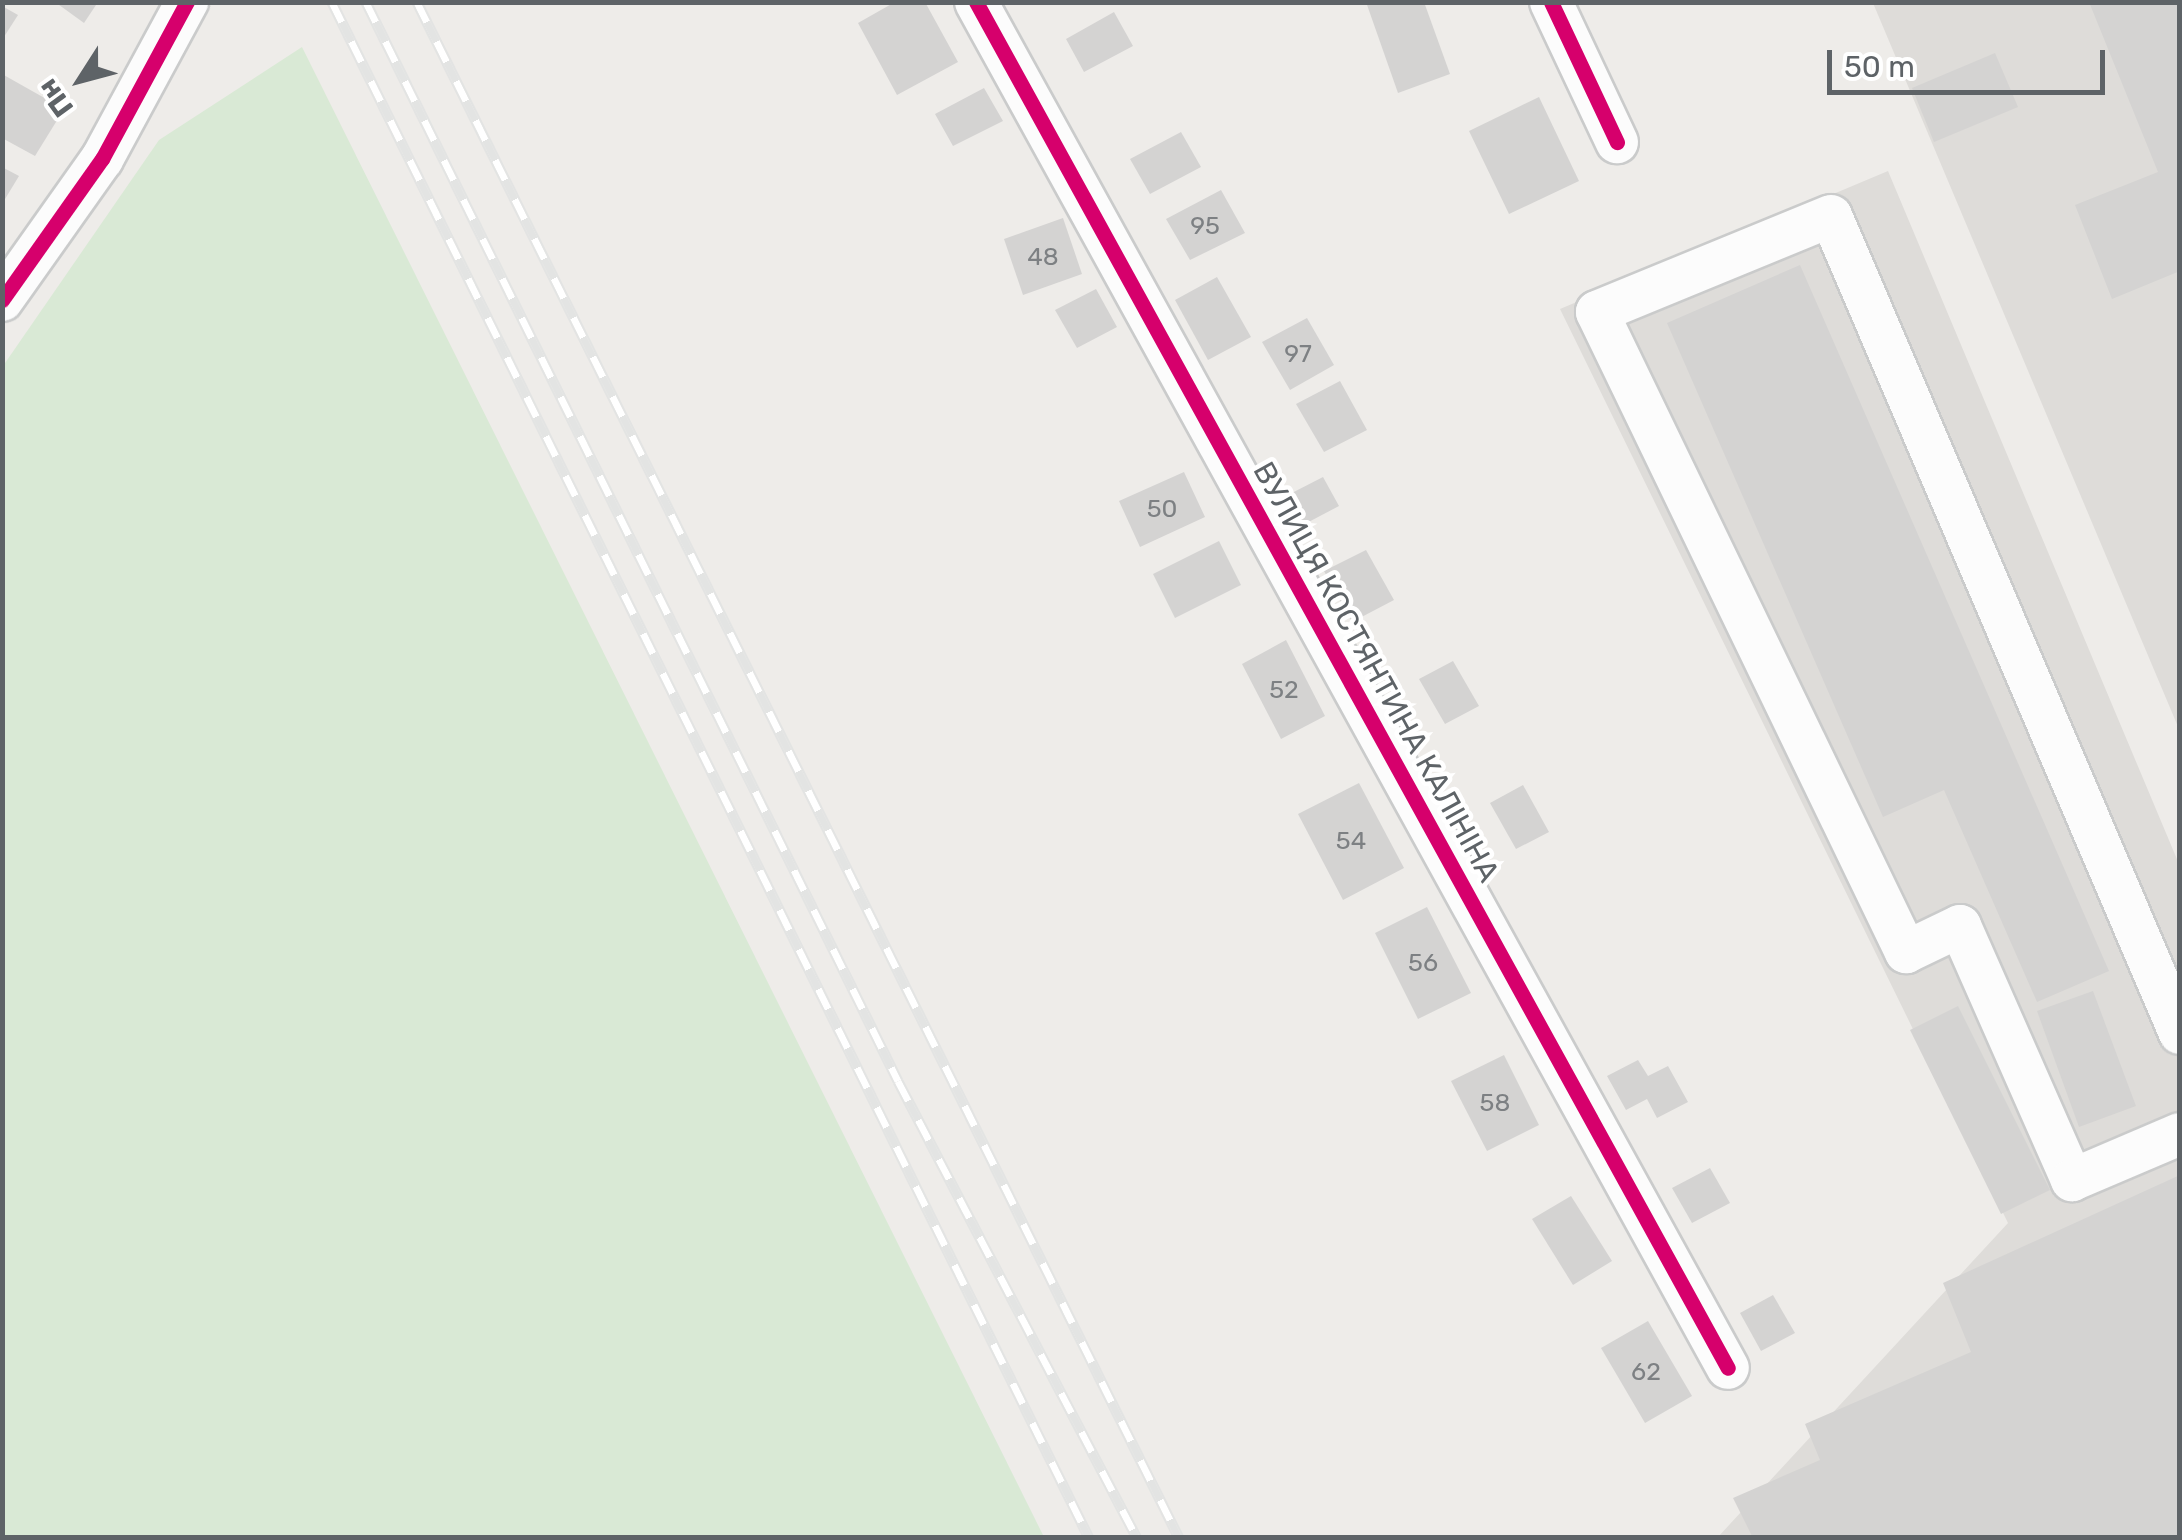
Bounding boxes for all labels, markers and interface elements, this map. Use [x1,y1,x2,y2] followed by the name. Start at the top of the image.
[30,30,130,130] north arrow
[1832,30,2110,92] scale bar
[1844,49,1915,85] text: 50 m
[31,73,80,123] text: Пн
[1190,211,1220,241] house number: 95
[1027,242,1059,272] house number: 48
[1284,339,1312,369] house number: 97
[1245,456,1507,888] street label: ВУЛИЦЯ КОСТЯНТИНА КАЛІНІНА
[1147,494,1177,524] house number: 50
[1269,675,1299,705] house number: 52
[1336,826,1366,856] house number: 54
[1408,948,1438,978] house number: 56
[1480,1088,1510,1118] house number: 58
[1631,1357,1661,1387] house number: 62

